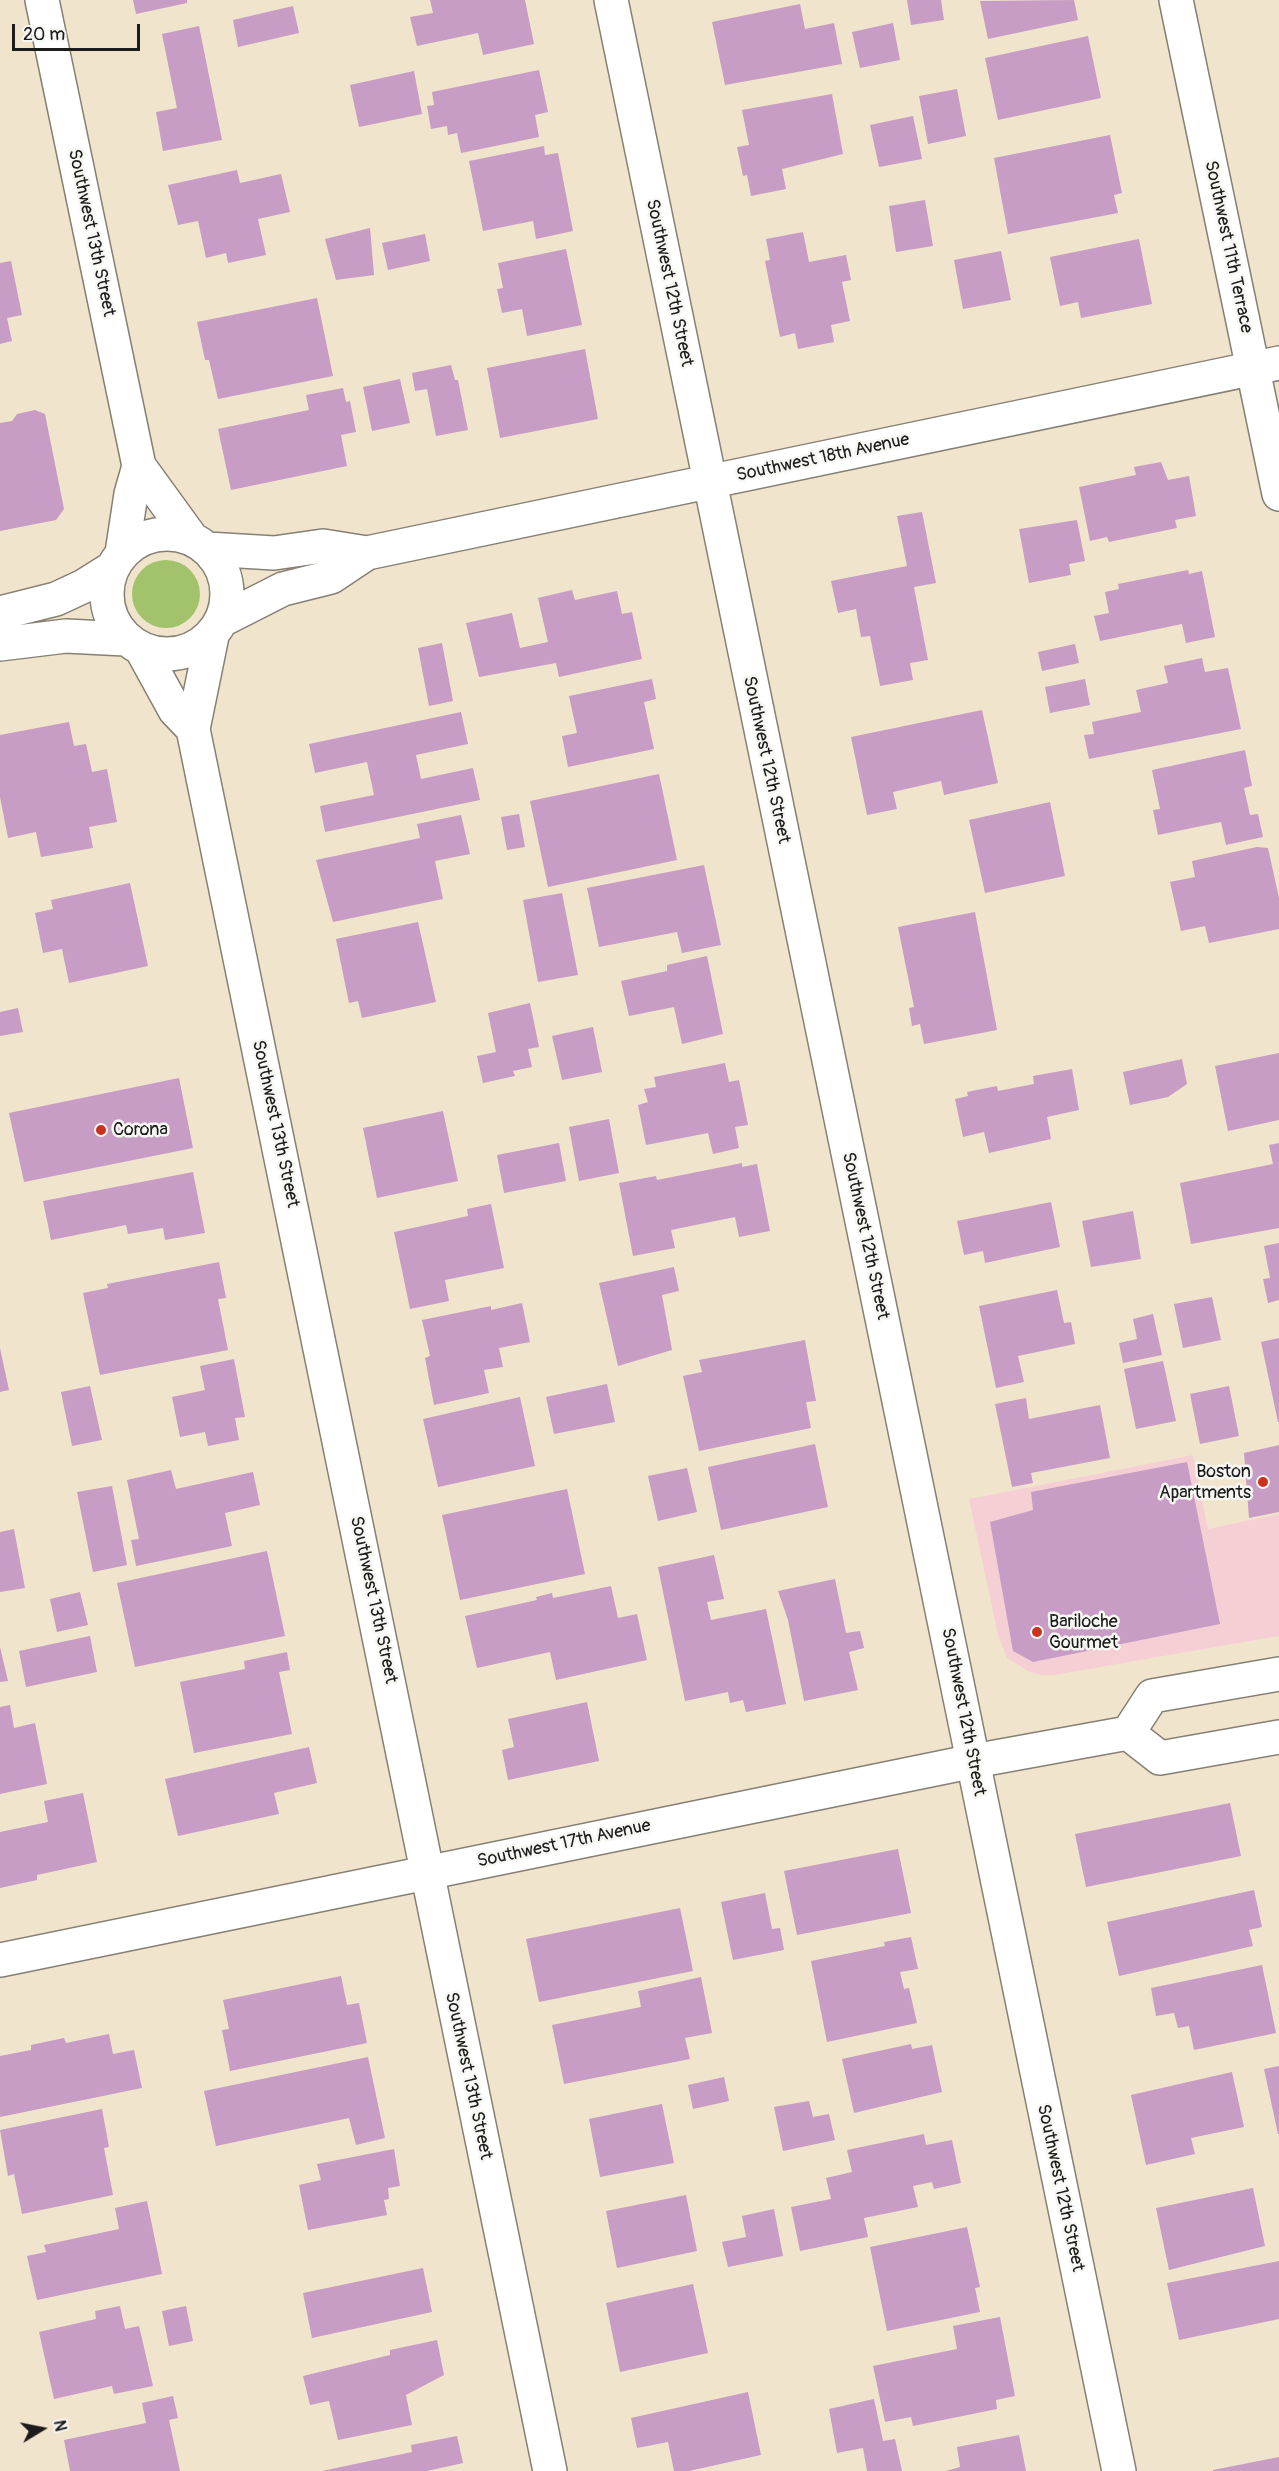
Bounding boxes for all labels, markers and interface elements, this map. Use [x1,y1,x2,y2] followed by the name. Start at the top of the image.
[15,12,142,50] scale bar
[23,23,65,46] text: 20 m
[63,147,119,319] street label: Southwest 13th Street
[1199,159,1257,335] street label: Southwest 11th Terrace
[641,197,697,369] street label: Southwest 12th Street
[735,429,911,487] street label: Southwest 18th Avenue
[738,674,794,846] street label: Southwest 12th Street
[247,1038,303,1210] street label: Southwest 13th Street
[113,1119,168,1141] place label: Corona
[94,1123,108,1137] marker: Corona
[837,1150,893,1322] street label: Southwest 12th Street
[1159,1461,1251,1504] place label: Boston Apartments
[1256,1475,1270,1489] marker: Boston Apartments
[345,1514,401,1686] street label: Southwest 13th Street
[1049,1611,1118,1654] place label: Bariloche Gourmet
[1030,1625,1044,1639] marker: Bariloche Gourmet
[936,1626,990,1798] street label: Southwest 12th Street
[475,1815,653,1873] street label: Southwest 17th Avenue
[440,1990,496,2162] street label: Southwest 13th Street
[1032,2102,1088,2274] street label: Southwest 12th Street
[12,2399,72,2459] north arrow
[49,2419,71,2433] text: N

